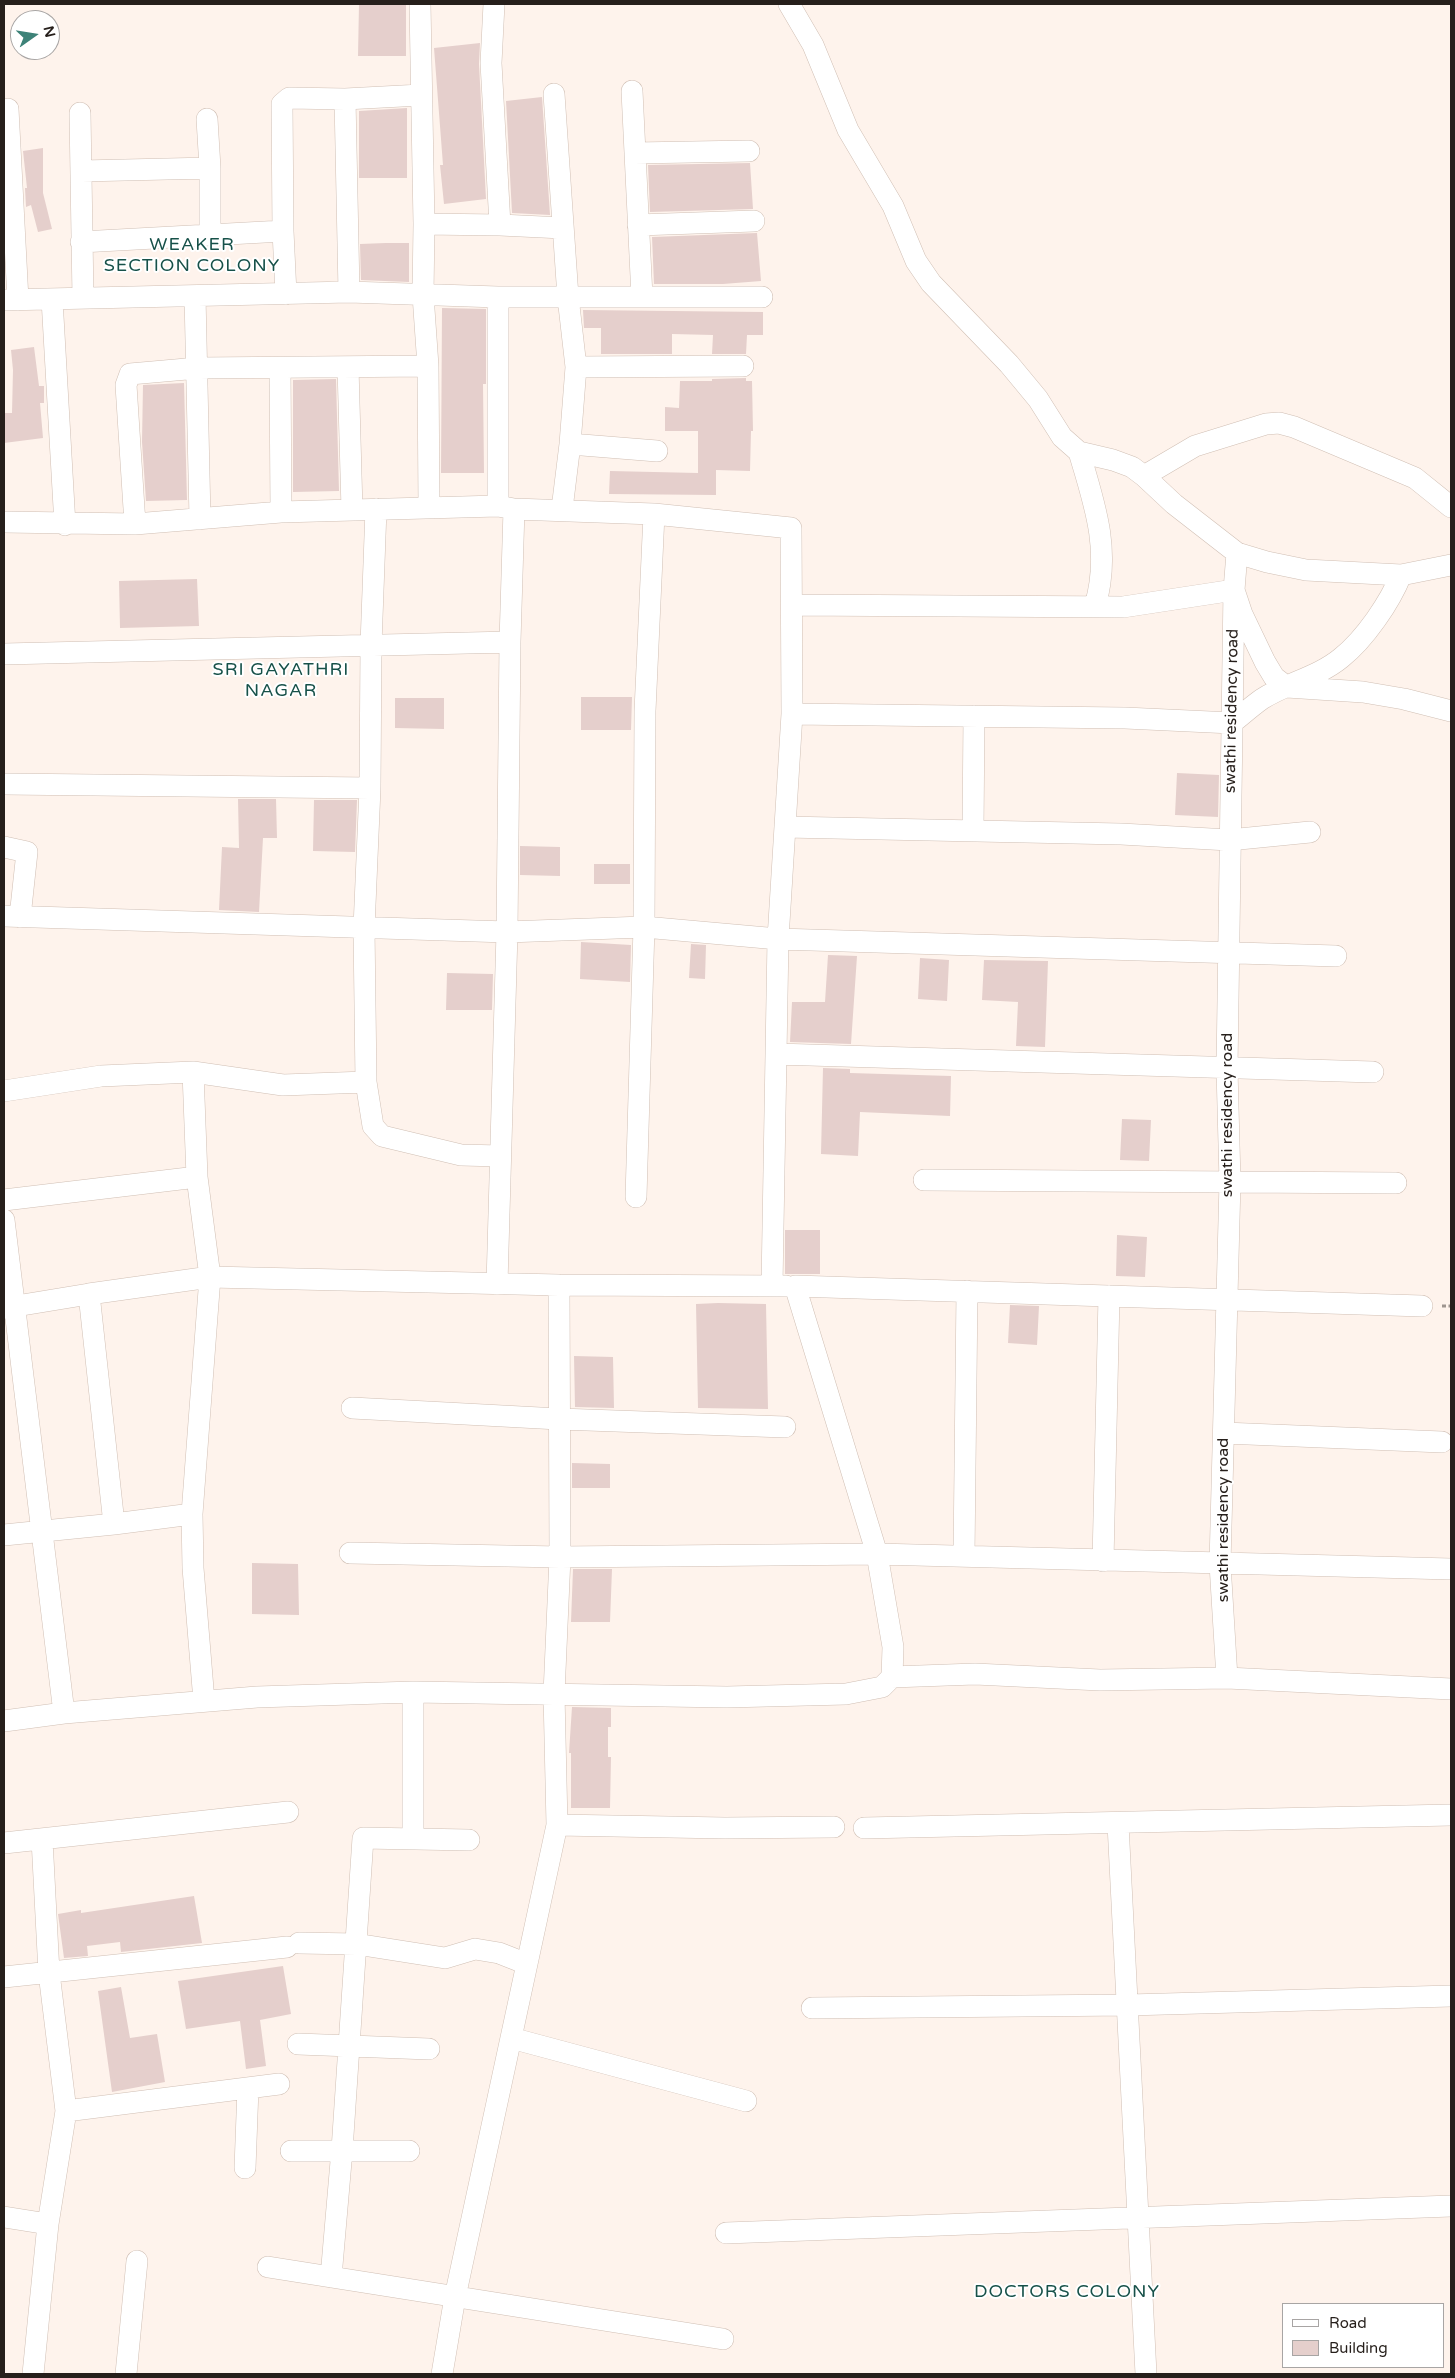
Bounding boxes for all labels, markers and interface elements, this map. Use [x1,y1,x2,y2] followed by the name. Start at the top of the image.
[10,10,60,60] north arrow
[40,24,59,39] text: N
[102,234,282,276] district label: WEAKER SECTION COLONY
[1221,629,1243,793] street label: swathi residency road
[211,659,351,702] district label: SRI GAYATHRI NAGAR
[1218,1033,1238,1197] street label: swathi residency road
[1214,1438,1234,1602] street label: swathi residency road
[972,2281,1162,2303] district label: DOCTORS COLONY
[1282,2303,1445,2368] legend
[1329,2314,1367,2332] text: Road
[1329,2339,1388,2357] text: Building

